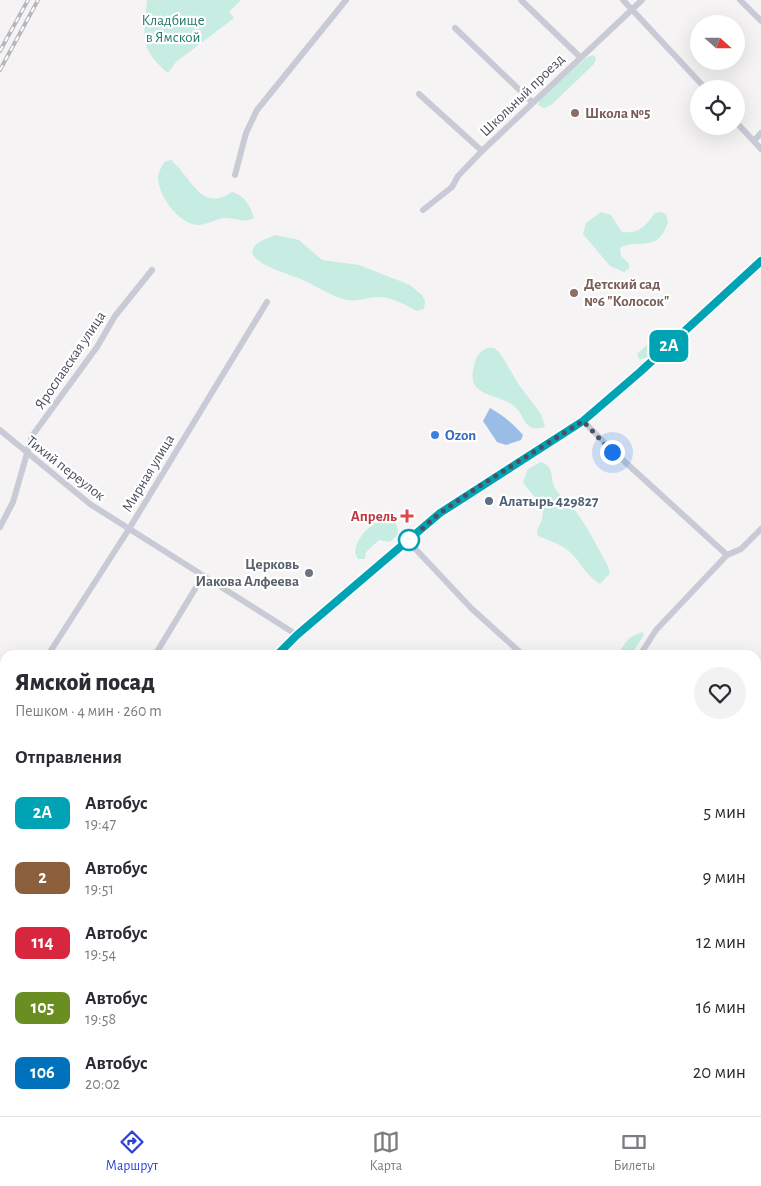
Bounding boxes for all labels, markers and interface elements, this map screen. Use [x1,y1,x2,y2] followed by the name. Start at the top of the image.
[141,13,205,45] park label: Кладбище в Ямской
[690,15,745,70] north arrow
[690,15,745,135] map controls
[477,51,568,139] street label: Школьный проезд
[690,80,745,135] button: locate
[585,106,650,121] place label: Школа №5
[569,107,581,119] marker: Школа №5
[584,277,669,309] place label: Детский сад №6 "Колосок"
[568,287,580,299] marker: Детский сад №6 "Колосок"
[32,308,109,412] street label: Ярославская улица
[646,330,692,362] line badge: 2А
[659,337,679,355] text: 2А
[445,428,476,443] place label: Ozon
[429,429,441,441] marker: Ozon
[119,432,177,515] street label: Мирная улица
[24,433,108,504] street label: Тихий переулок
[600,440,625,465] your location
[499,494,599,509] place label: Алатырь 429827
[483,495,495,507] marker: Алатырь 429827
[351,509,397,524] place label: Апрель
[401,510,413,522] marker: Апрель
[398,529,420,551] unlabelled marker
[195,557,299,589] place label: Церковь Иакова Алфеева
[303,567,315,579] marker: Церковь Иакова Алфеева
[694,667,746,719] button: heart
[15,671,155,695] text: Ямской посад
[15,703,162,719] text: Пешком · 4 мин · 260 m
[15,748,122,767] text: Отправления
[85,794,148,813] text: Автобус
[703,803,746,822] text: 5 мин
[33,804,52,822] text: 2А
[85,816,116,832] text: 19:47
[85,859,148,878] text: Автобус
[702,868,746,887] text: 9 мин
[38,869,47,887] text: 2
[85,881,114,897] text: 19:51
[85,924,148,943] text: Автобус
[696,933,746,952] text: 12 мин
[31,934,54,952] text: 114
[85,946,116,962] text: 19:54
[85,989,148,1008] text: Автобус
[696,998,746,1017] text: 16 мин
[31,999,54,1017] text: 105
[85,1011,116,1027] text: 19:58
[85,1054,148,1073] text: Автобус
[693,1063,746,1082] text: 20 мин
[30,1064,55,1082] text: 106
[85,1076,120,1092] text: 20:02
[106,1128,158,1175] tab: Маршрут
[369,1128,402,1175] tab: Карта
[613,1128,655,1175] tab: Билеты

